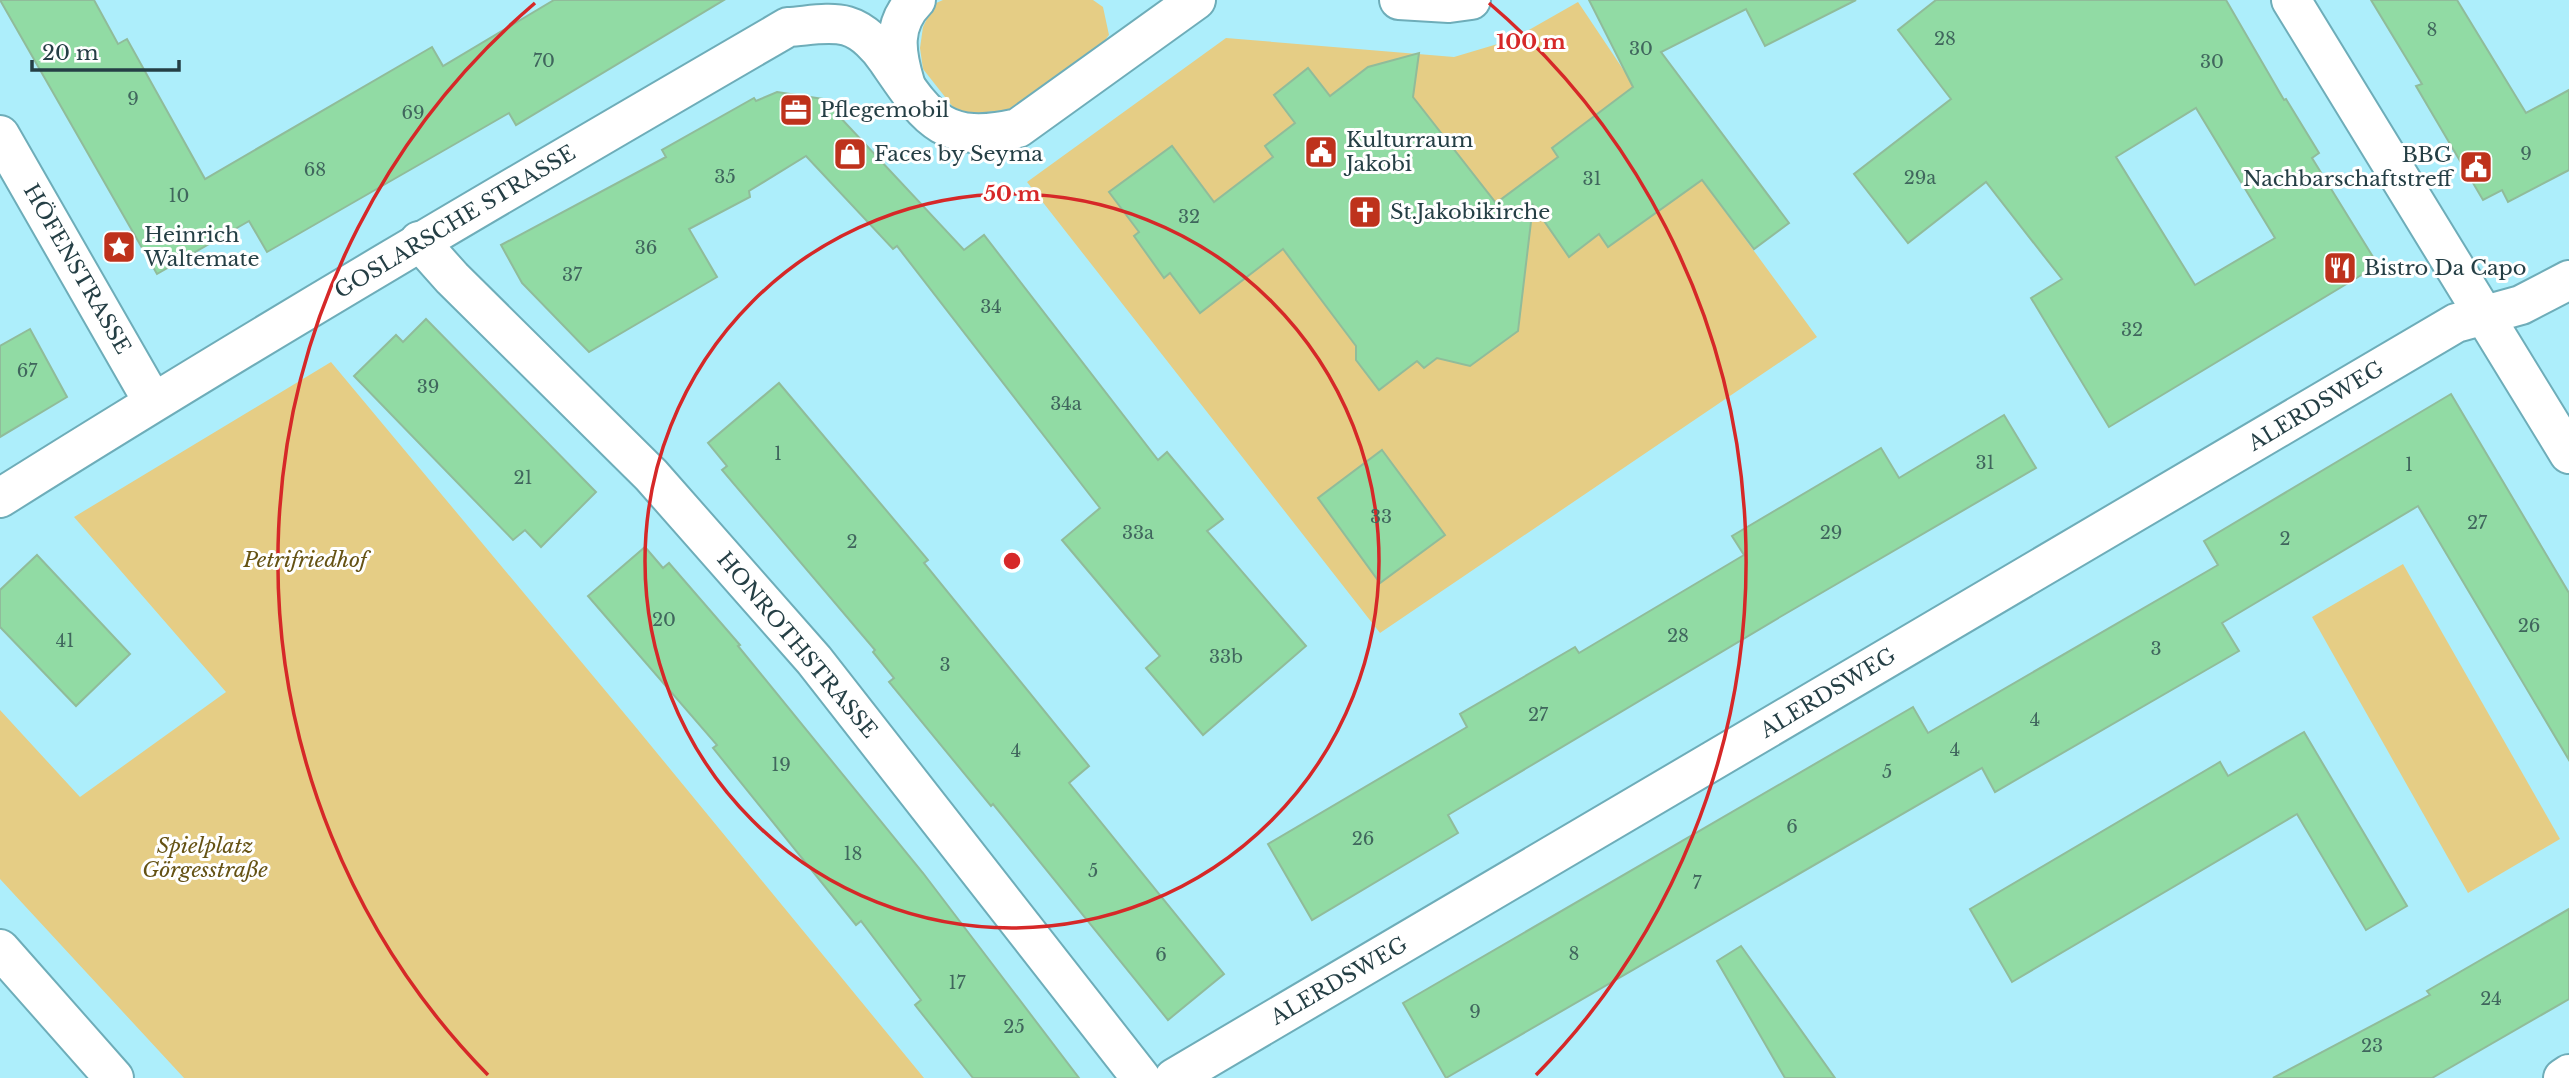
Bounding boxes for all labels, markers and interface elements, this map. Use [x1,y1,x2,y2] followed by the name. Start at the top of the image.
[2427,19,2437,41] house number: 8
[32,28,178,72] scale bar
[1934,28,1956,50] house number: 28
[1496,29,1566,55] text: 100 m
[1629,38,1653,60] house number: 30
[42,40,99,66] text: 20 m
[533,50,555,72] house number: 70
[2200,51,2224,73] house number: 30
[127,88,139,110] house number: 9
[777,91,815,129] office icon: Pflegemobil
[820,97,949,123] place label: Pflegemobil
[401,102,425,124] house number: 69
[1343,127,1474,177] place label: Kulturraum Jakobi
[1302,133,1340,171] public building icon: Kulturraum Jakobi
[831,135,869,173] shop icon: Faces by Seyma
[330,140,580,304] street label: GOSLARSCHE STRASSE
[874,141,1043,167] place label: Faces by Seyma
[2243,142,2455,192] place label: BBG Nachbarschaftstreff
[2520,143,2532,165] house number: 9
[2457,148,2495,186] public building icon: BBG Nachbarschaftstreff
[304,159,326,181] house number: 68
[714,166,736,188] house number: 35
[1904,167,1936,189] house number: 29a
[1582,168,1602,190] house number: 31
[18,179,136,359] street label: HÖFENSTRASSE
[983,181,1041,207] text: 50 m
[169,185,189,207] house number: 10
[1346,193,1384,231] church icon: St.Jakobikirche
[1390,199,1550,225] place label: St.Jakobikirche
[1178,206,1200,228] house number: 32
[143,222,259,272] place label: Heinrich Waltemate
[100,228,138,266] place icon: Heinrich Waltemate
[635,237,657,259] house number: 36
[2321,249,2359,287] restaurant icon: Bistro Da Capo
[2364,255,2527,281] place label: Bistro Da Capo
[562,264,583,286] house number: 37
[980,296,1002,318] house number: 34
[2121,319,2143,341] house number: 32
[2243,355,2388,457] street label: ALERDSWEG
[17,360,38,382] house number: 67
[417,376,439,398] house number: 39
[1050,393,1082,415] house number: 34a
[774,443,782,465] house number: 1
[1975,452,1995,474] house number: 31
[2405,454,2413,476] house number: 1
[513,467,533,489] house number: 21
[1370,506,1392,528] house number: 33
[2467,512,2488,534] house number: 27
[1122,522,1154,544] house number: 33a
[1820,522,1842,544] house number: 29
[2279,528,2291,550] house number: 2
[846,531,858,553] house number: 2
[242,547,372,573] park label: Petrifriedhof
[711,547,883,743] street label: HONROTHSTRASSE
[1000,549,1024,573] centre of rings
[652,609,676,631] house number: 20
[2518,615,2540,637] house number: 26
[1667,625,1689,647] house number: 28
[56,630,74,652] house number: 41
[2150,638,2162,660] house number: 3
[1755,642,1900,744] street label: ALERDSWEG
[1209,646,1243,668] house number: 33b
[939,654,951,676] house number: 3
[1528,704,1549,726] house number: 27
[2030,709,2040,731] house number: 4
[1950,739,1960,761] house number: 4
[1011,740,1021,762] house number: 4
[771,754,791,776] house number: 19
[1882,761,1892,783] house number: 5
[1786,816,1798,838] house number: 6
[1352,828,1374,850] house number: 26
[142,833,268,883] park label: Spielplatz Görgesstraße
[844,843,862,865] house number: 18
[1088,860,1098,882] house number: 5
[1692,872,1702,894] house number: 7
[1265,931,1412,1031] street label: ALERDSWEG
[1569,943,1579,965] house number: 8
[1155,944,1167,966] house number: 6
[948,972,966,994] house number: 17
[2480,988,2502,1010] house number: 24
[1469,1001,1481,1023] house number: 9
[1003,1016,1025,1038] house number: 25
[2361,1035,2383,1057] house number: 23

